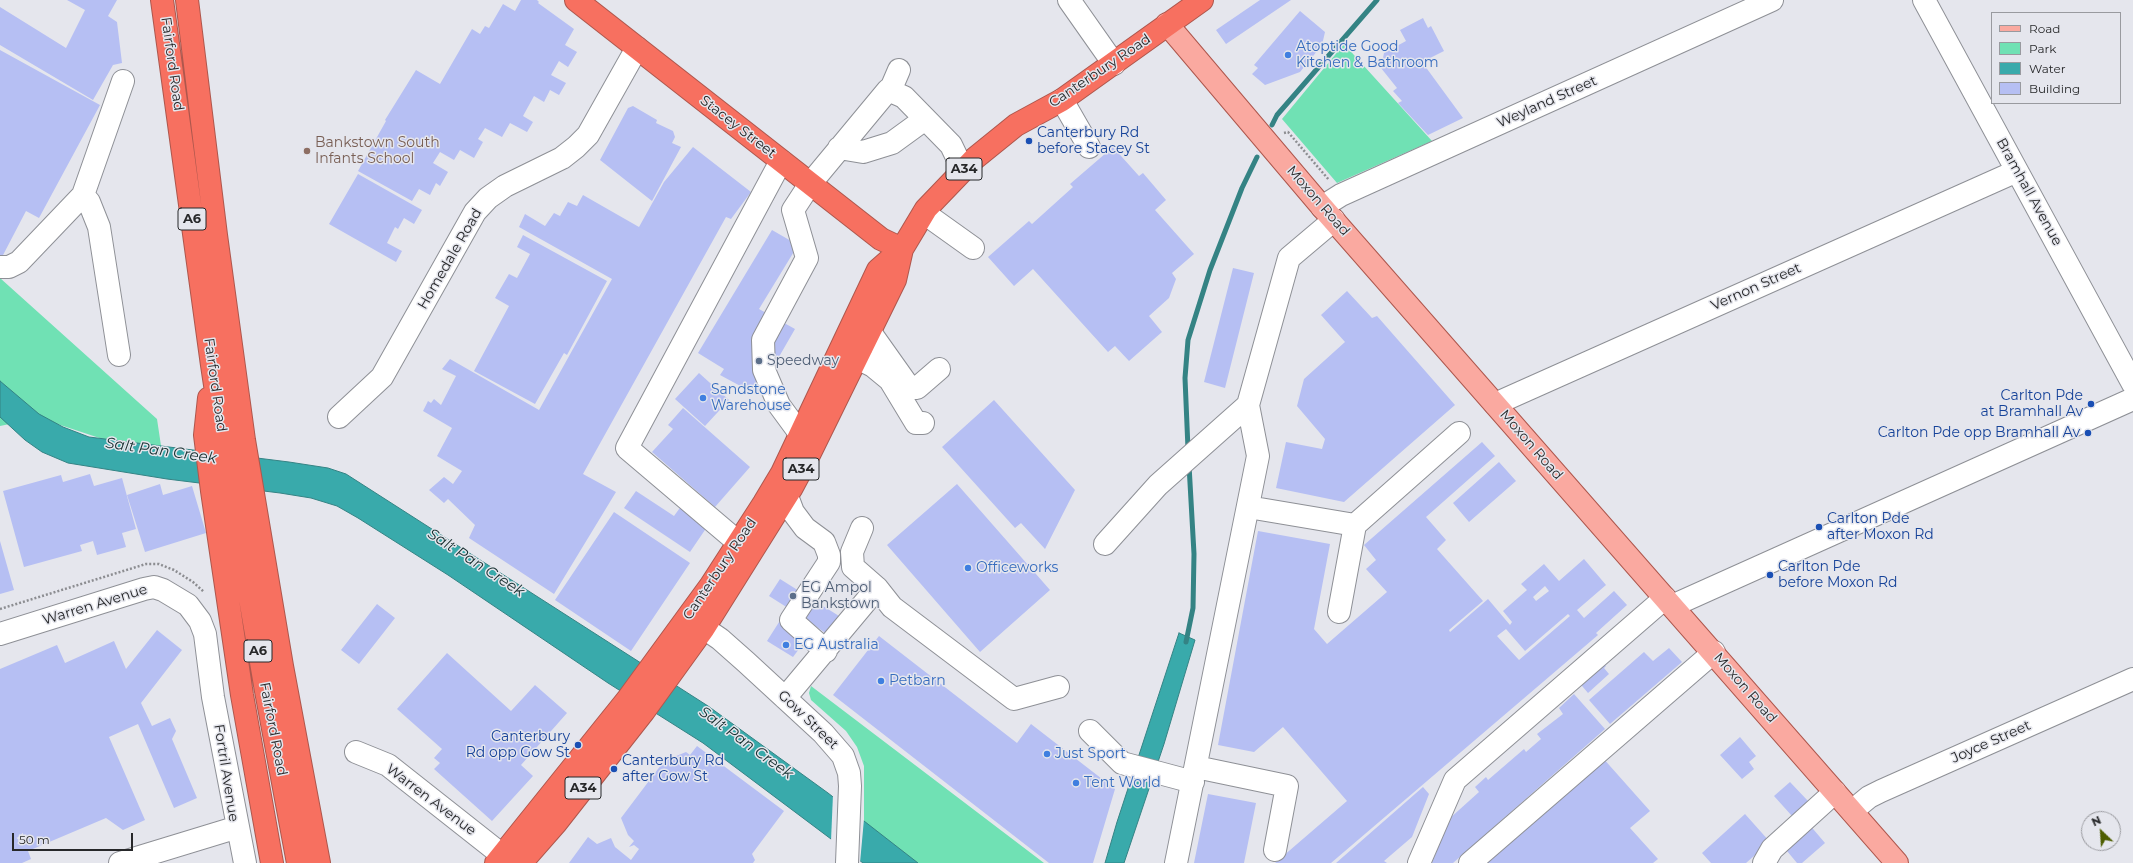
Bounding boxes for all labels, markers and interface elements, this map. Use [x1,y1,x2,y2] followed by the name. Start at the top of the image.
[1991,12,2121,104] legend
[157,16,187,112] street label: Fairford Road
[2029,21,2060,36] text: Road
[1046,31,1154,111] street label: Canterbury Road
[1296,39,1439,72] place label: Atoptide Good Kitchen & Bathroom
[2029,41,2056,56] text: Park
[1283,50,1293,60] marker: Atoptide Good Kitchen & Bathroom
[2029,61,2065,76] text: Water
[1494,72,1600,132] street label: Weyland Street
[2029,81,2080,96] text: Building
[697,92,779,162] street label: Stacey Street
[1037,125,1150,158] place label: Canterbury Rd before Stacey St
[315,135,440,168] place label: Bankstown South Infants School
[1992,135,2066,249] street label: Bramhall Avenue
[1024,136,1034,146] marker: Canterbury Rd before Stacey St
[302,146,312,156] marker: Bankstown South Infants School
[946,158,982,180] road number: A34
[1283,162,1353,240] street label: Moxon Road
[414,206,486,312] street label: Homedale Road
[178,208,206,230] road number: A6
[1708,260,1804,314] street label: Vernon Street
[200,337,230,433] street label: Fairford Road
[767,353,839,369] place label: Speedway
[754,356,764,366] marker: Speedway
[711,382,791,414] place label: Sandstone Warehouse
[1980,388,2083,420] place label: Carlton Pde at Bramhall Av
[698,393,708,403] marker: Sandstone Warehouse
[2086,399,2096,409] marker: Carlton Pde at Bramhall Av
[1496,406,1566,484] street label: Moxon Road
[1878,425,2080,441] place label: Carlton Pde opp Bramhall Av
[2083,428,2093,438] marker: Carlton Pde opp Bramhall Av
[104,434,218,468] water label: Salt Pan Creek
[783,458,819,480] road number: A34
[1827,511,1934,544] place label: Carlton Pde after Moxon Rd
[680,515,760,623] street label: Canterbury Road
[1814,522,1824,532] marker: Carlton Pde after Moxon Rd
[424,525,528,601] water label: Salt Pan Creek
[1778,559,1898,592] place label: Carlton Pde before Moxon Rd
[976,560,1058,576] place label: Officeworks
[963,563,973,573] marker: Officeworks
[1765,570,1775,580] marker: Carlton Pde before Moxon Rd
[801,580,880,612] place label: EG Ampol Bankstown
[41,581,149,629] street label: Warren Avenue
[788,591,798,601] marker: EG Ampol Bankstown
[794,637,879,653] place label: EG Australia
[244,640,272,662] road number: A6
[781,640,791,650] marker: EG Australia
[1710,649,1780,727] street label: Moxon Road
[889,673,946,689] place label: Petbarn
[876,676,886,686] marker: Petbarn
[256,681,290,777] street label: Fairford Road
[774,687,842,753] street label: Gow Street
[695,703,797,783] water label: Salt Pan Creek
[1949,717,2033,767] street label: Joyce Street
[210,723,242,823] street label: Fortril Avenue
[466,729,570,762] place label: Canterbury Rd opp Gow St
[573,740,583,750] marker: Canterbury Rd opp Gow St
[1055,746,1126,762] place label: Just Sport
[1042,749,1052,759] marker: Just Sport
[622,753,724,786] place label: Canterbury Rd after Gow St
[383,761,479,839] street label: Warren Avenue
[609,764,619,774] marker: Canterbury Rd after Gow St
[1084,775,1161,791] place label: Tent World
[565,777,601,799] road number: A34
[1071,778,1081,788] marker: Tent World
[2081,811,2121,851] north arrow
[2089,813,2103,829] text: N
[14,825,135,851] scale bar
[19,832,50,847] text: 50 m

